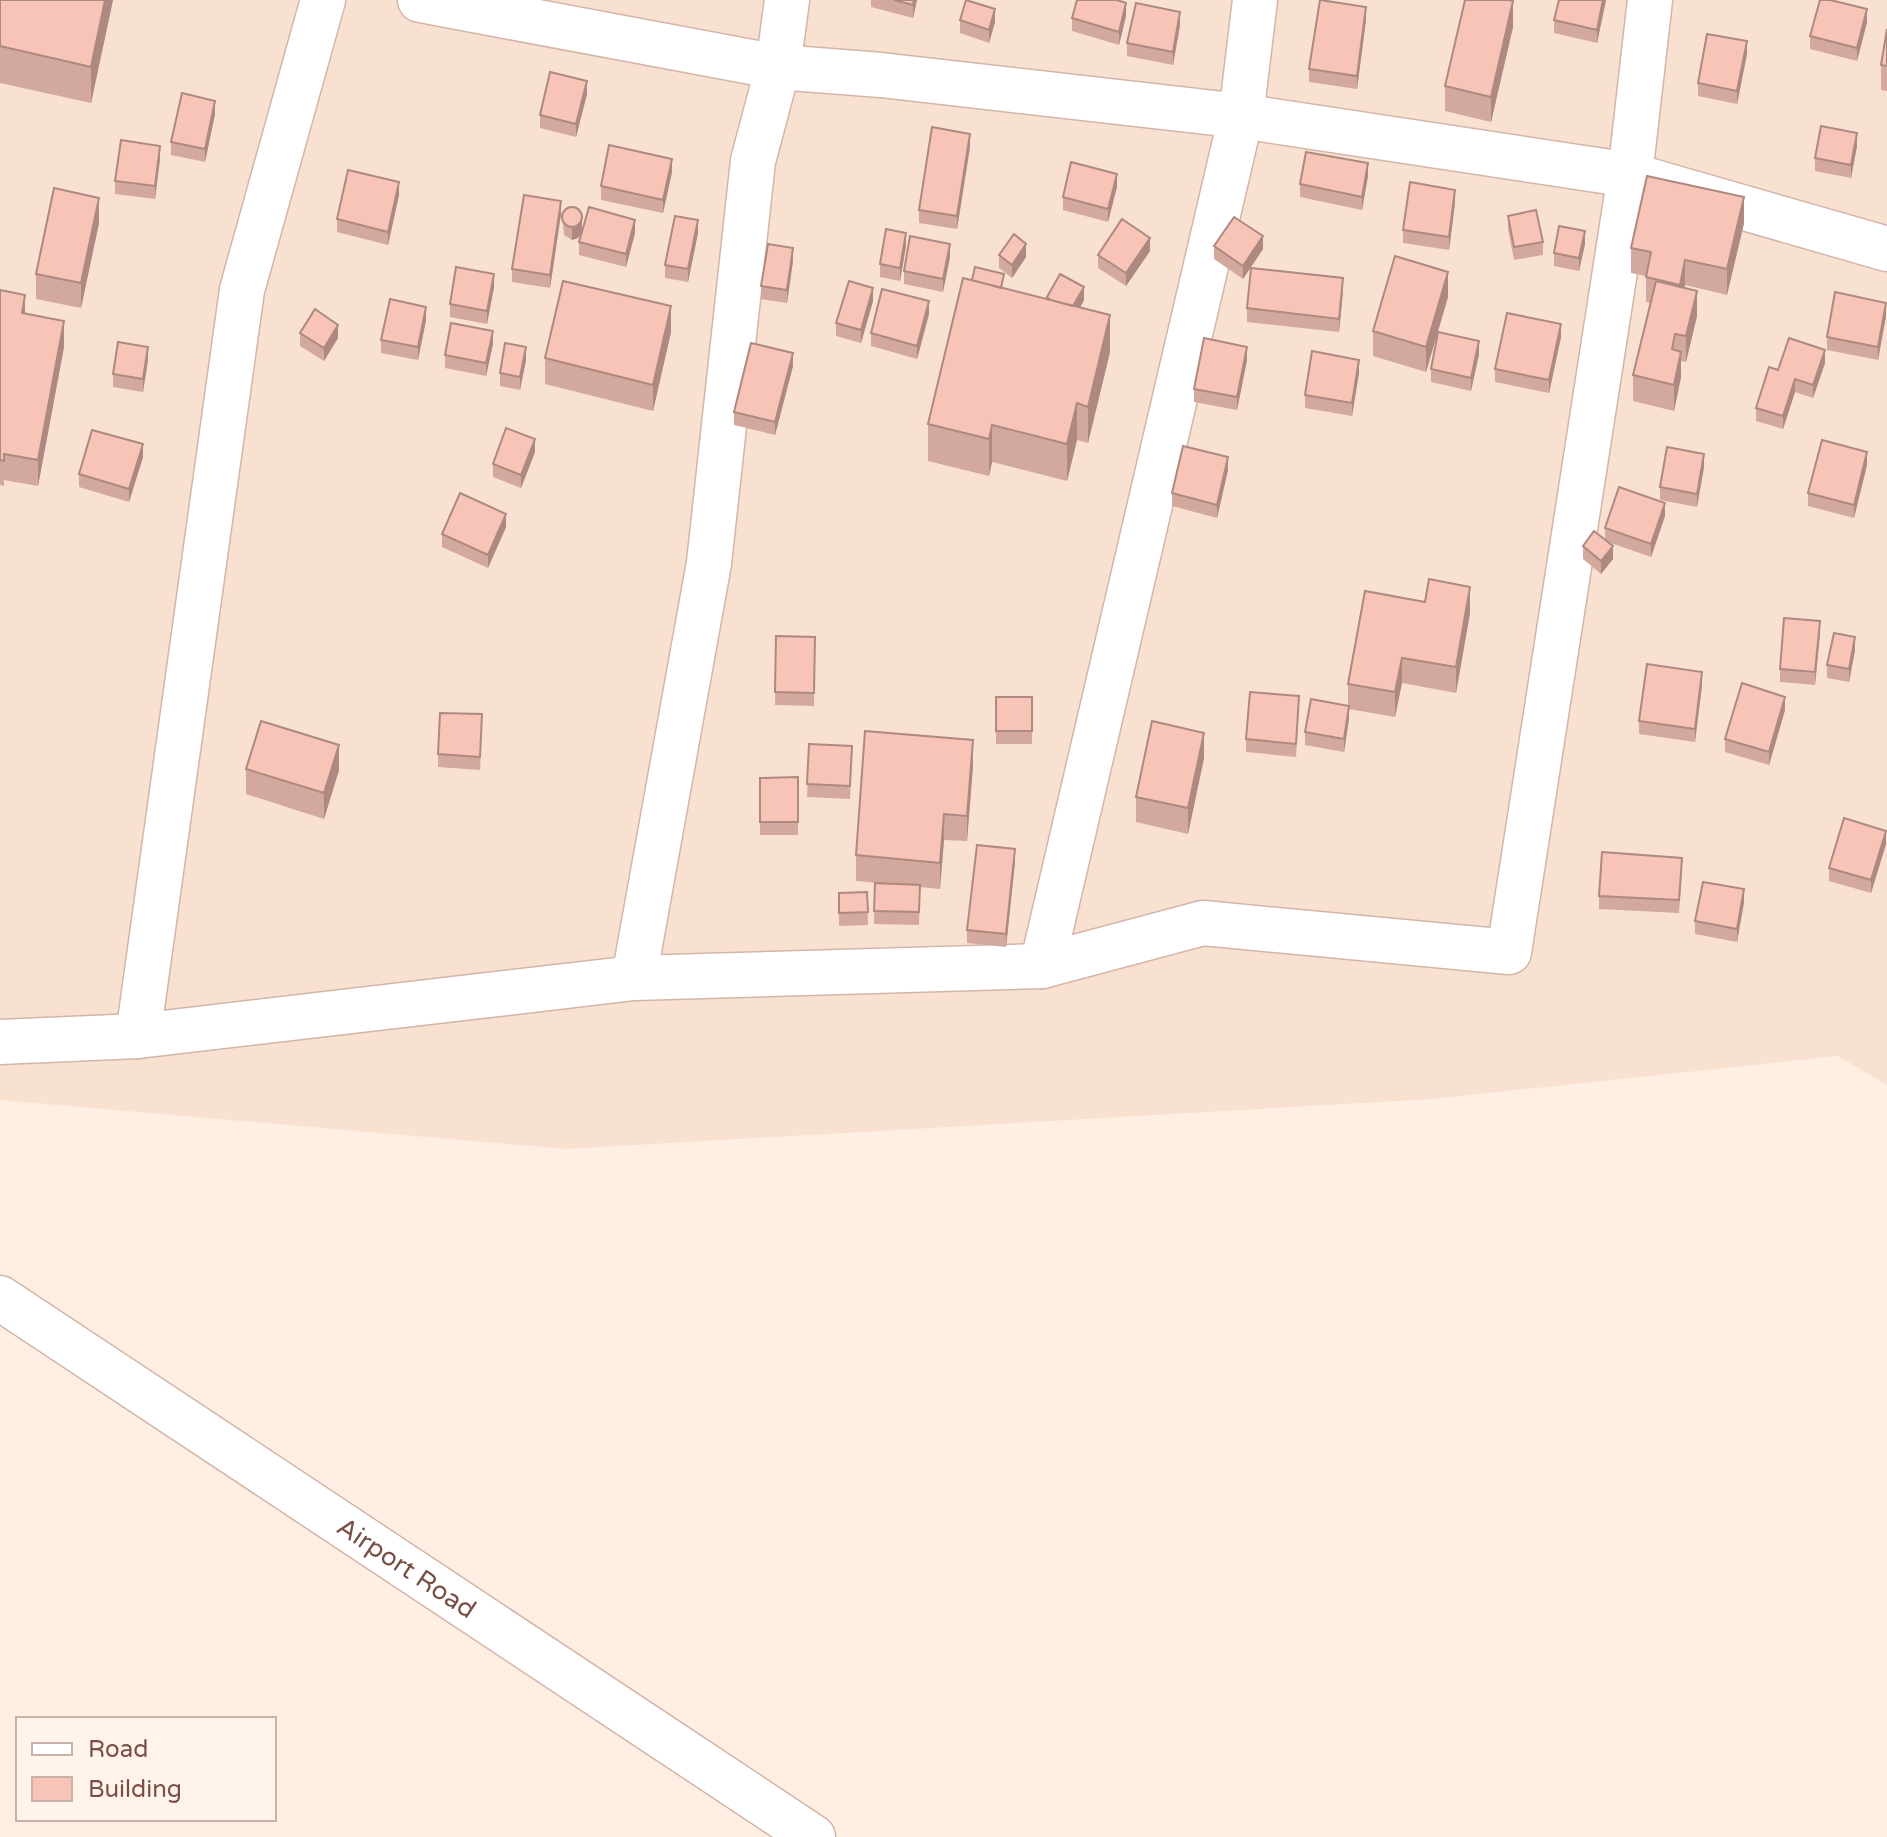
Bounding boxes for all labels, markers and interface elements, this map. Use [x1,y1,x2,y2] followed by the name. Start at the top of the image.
[332,1511,482,1625] street label: Airport Road
[16,1717,276,1821] legend
[88,1735,148,1764] text: Road
[88,1775,182,1804] text: Building

